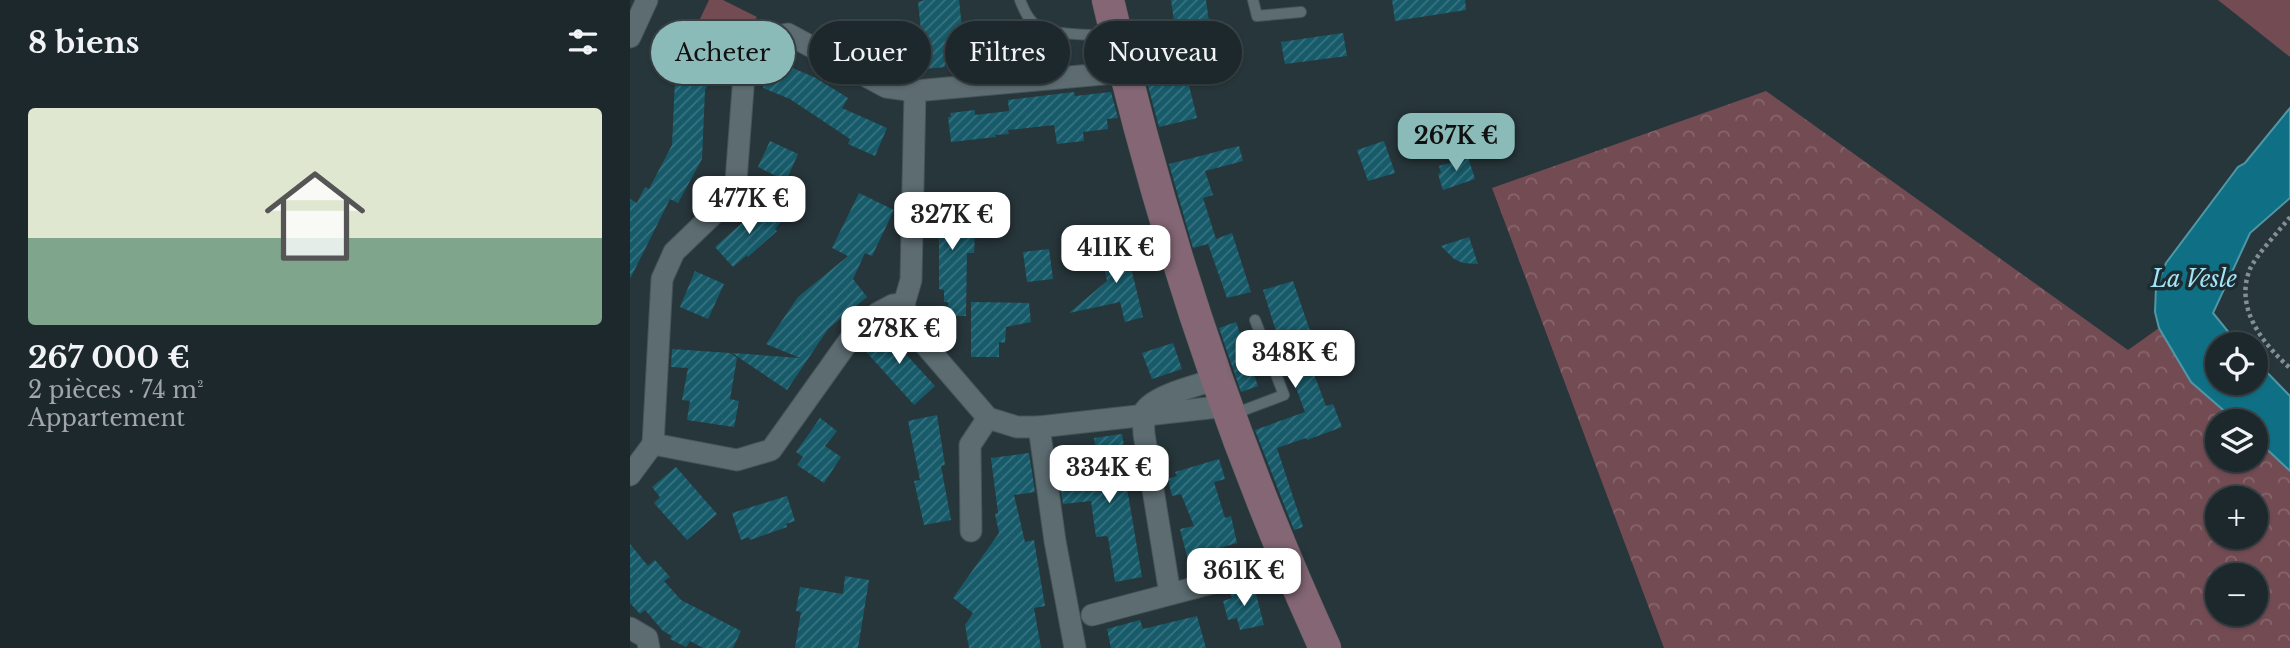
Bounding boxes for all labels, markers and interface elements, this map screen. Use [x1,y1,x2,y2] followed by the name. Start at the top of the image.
[651,21,795,84] chip: Acheter
[809,21,931,84] chip: Louer
[945,21,1070,84] chip: Filtres
[1084,21,1242,84] chip: Nouveau
[564,23,602,61] icon: filters
[28,24,139,61] text: 8 biens
[1399,114,1513,173] pin: 267K €
[1414,122,1498,150] text: 267K €
[252,153,378,279] icon: home
[692,176,806,236] pin: 477K €
[708,185,790,213] text: 477K €
[895,192,1009,252] pin: 327K €
[910,201,994,229] text: 327K €
[1059,226,1173,285] pin: 411K €
[1077,234,1155,262] text: 411K €
[2150,265,2237,293] water label: La Vesle
[842,306,956,366] pin: 278K €
[857,315,941,343] text: 278K €
[1238,330,1352,390] pin: 348K €
[2205,332,2268,626] map controls
[2205,332,2268,395] button: locate
[28,339,190,376] text: 267 000 €
[1252,339,1338,367] text: 348K €
[28,376,204,404] text: 2 pièces · 74 m²
[28,404,185,432] text: Appartement
[2205,409,2268,472] button: layers
[1052,446,1166,505] pin: 334K €
[1066,454,1152,482] text: 334K €
[2205,486,2268,549] button: +
[1187,548,1301,608] pin: 361K €
[1203,557,1285,585] text: 361K €
[2205,563,2268,626] button: −

